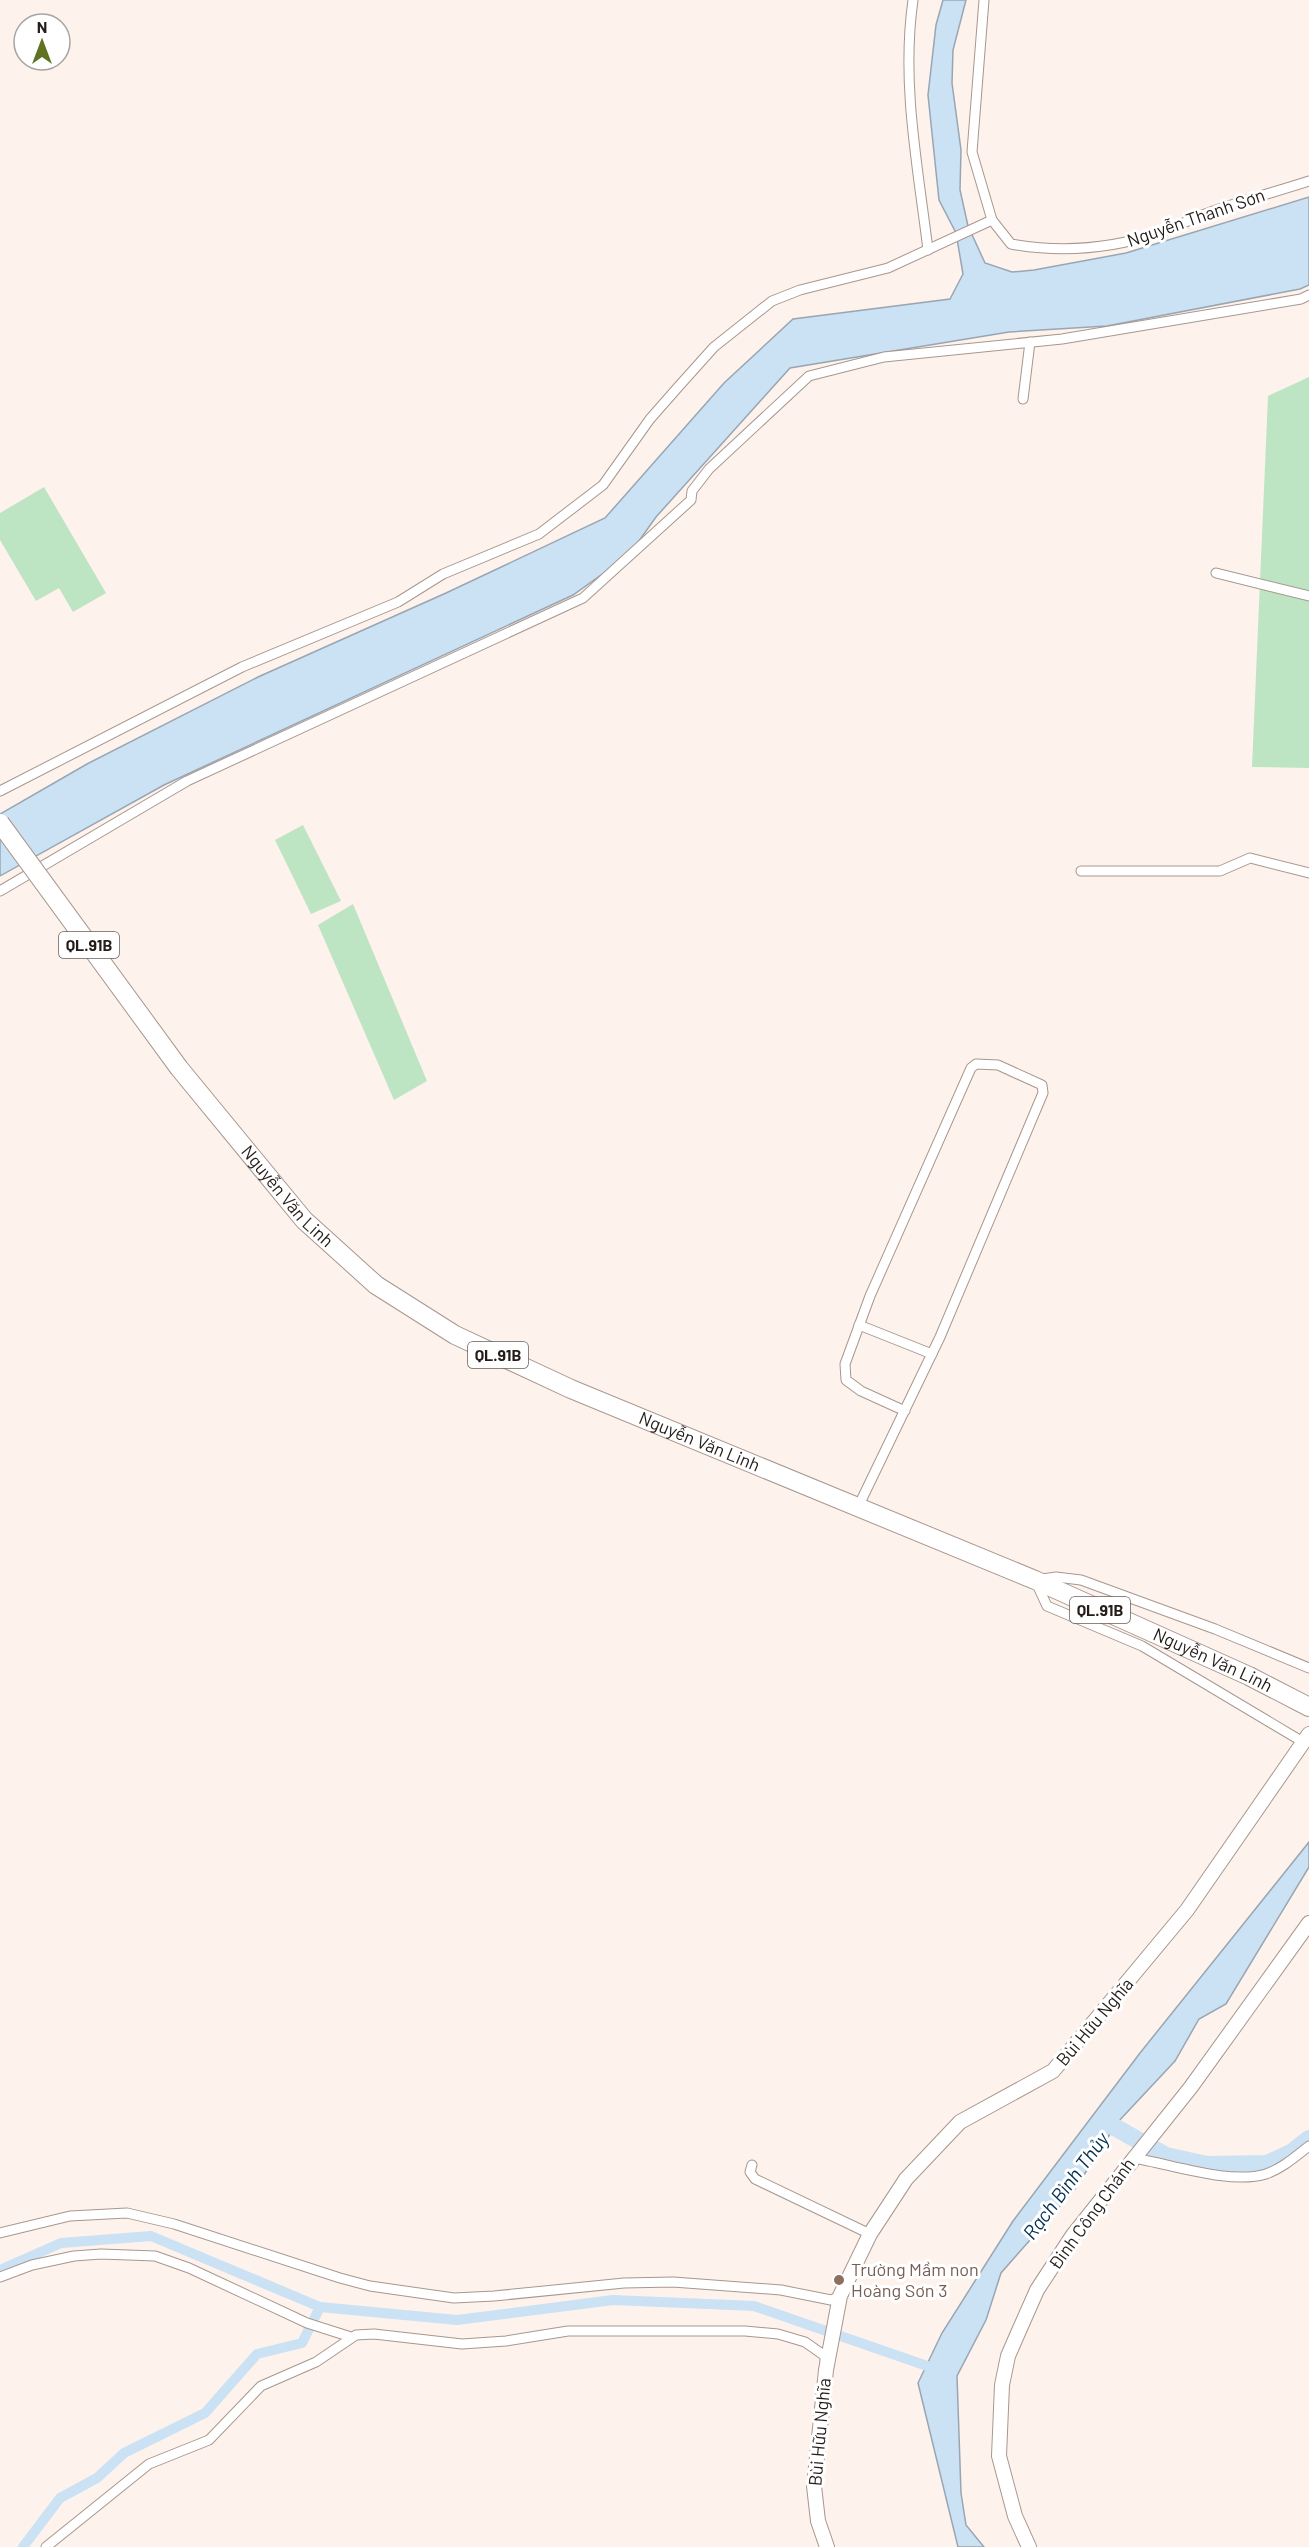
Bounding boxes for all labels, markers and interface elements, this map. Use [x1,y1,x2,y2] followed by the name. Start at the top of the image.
[12,12,72,72] north arrow
[37,17,47,36] text: N
[1124,183,1267,251] street label: Nguyễn Thanh Sơn
[59,932,119,958] road number: QL.91B
[237,1140,338,1251] street label: Nguyễn Văn Linh
[468,1342,528,1368] road number: QL.91B
[636,1406,763,1476] street label: Nguyễn Văn Linh
[1070,1597,1130,1623] road number: QL.91B
[1150,1622,1277,1696] street label: Nguyễn Văn Linh
[1051,1973,1137,2070] street label: Bùi Hữu Nghĩa
[1017,2126,1114,2244] water label: Rạch Bình Thủy
[1043,2153,1139,2274] street label: Đinh Công Chánh
[851,2258,979,2301] place label: Trường Mầm non Hoàng Sơn 3
[832,2273,846,2287] marker: Trường Mầm non Hoàng Sơn 3
[803,2377,835,2487] street label: Bùi Hữu Nghĩa

